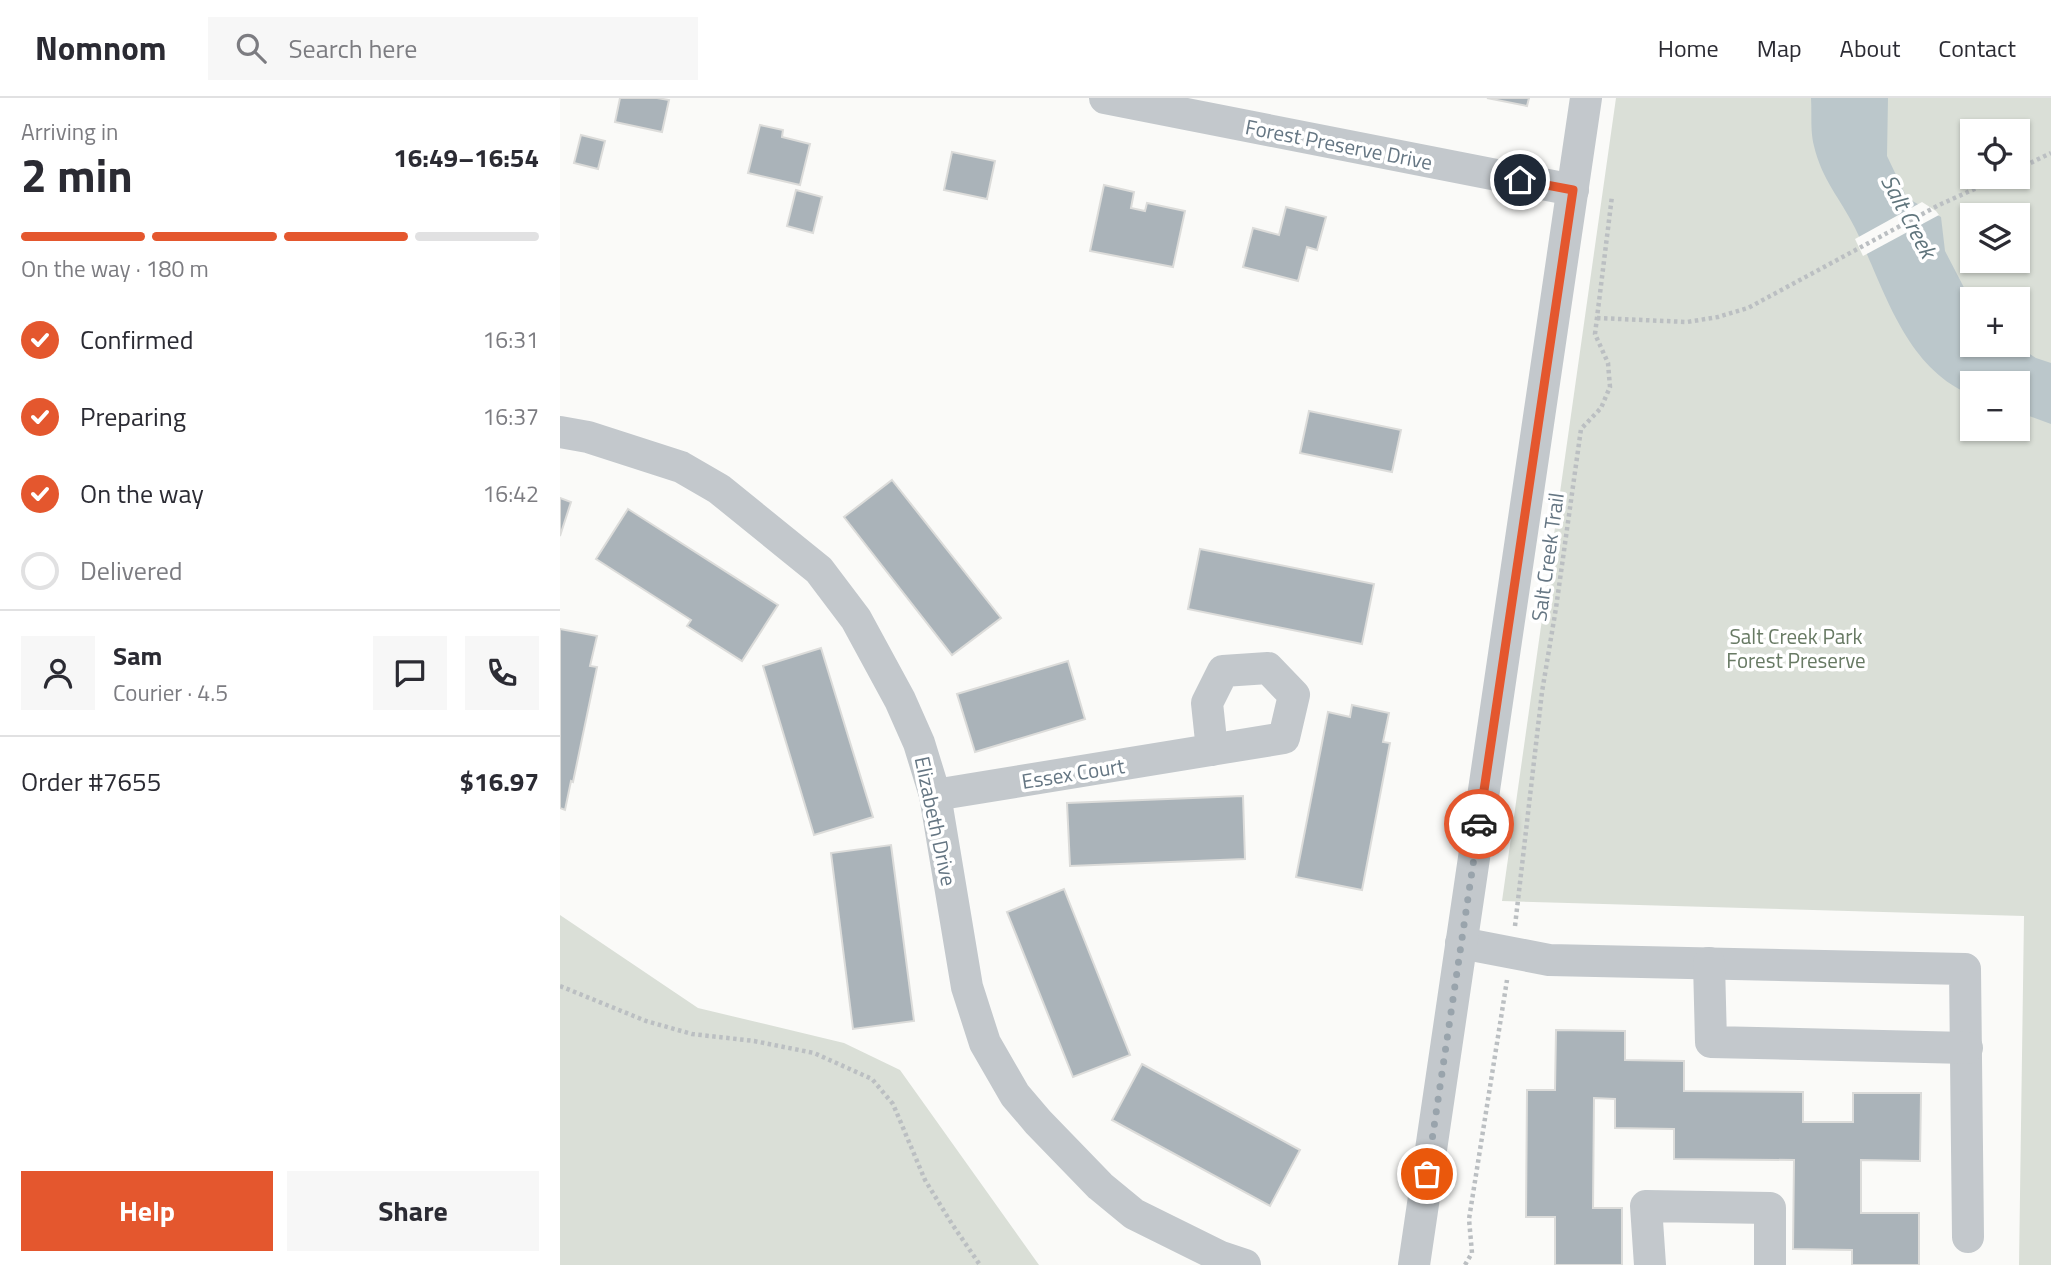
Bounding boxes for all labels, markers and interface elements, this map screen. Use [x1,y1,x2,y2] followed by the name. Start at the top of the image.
[208,17,698,80] search box
[35,23,166,73] text: Nomnom
[232,29,270,67] icon: search
[288,29,417,68] text: Search here
[1658,30,1719,66] text: Home
[1757,30,1802,66] text: Map
[1840,30,1900,66] text: About
[1938,30,2016,66] text: Contact
[1243,110,1435,178] street label: Forest Preserve Drive
[21,114,118,149] text: Arriving in
[1960,119,2030,441] map controls
[1960,119,2030,189] button: locate
[393,138,539,177] text: 16:49–16:54
[21,140,133,210] text: 2 min
[1490,150,1550,210] pin
[1501,161,1539,199] icon: home
[1872,168,1947,267] water label: Salt Creek
[1960,203,2030,273] button: layers
[21,251,209,286] text: On the way · 180 m
[1960,287,2030,357] button: +
[80,320,194,359] text: Confirmed
[21,321,59,359] icon: check
[482,322,539,357] text: 16:31
[1960,371,2030,441] button: −
[80,397,186,436] text: Preparing
[21,398,59,436] icon: check
[482,399,539,434] text: 16:37
[80,474,204,513] text: On the way
[21,475,59,513] icon: check
[482,476,539,511] text: 16:42
[1522,491,1572,623] street label: Salt Creek Trail
[80,551,183,590] text: Delivered
[1726,620,1866,676] park label: Salt Creek Park Forest Preserve
[21,636,95,710] button: person
[113,636,162,675] text: Sam
[373,636,447,710] button: chat
[465,636,539,710] button: phone
[113,675,228,710] text: Courier · 4.5
[1019,749,1127,797] street label: Essex Court
[907,753,965,889] street label: Elizabeth Drive
[21,762,161,801] text: Order #7655
[460,762,539,801] text: $16.97
[1444,789,1514,859] courier
[1460,805,1498,843] icon: car
[1397,1144,1457,1204] pin
[1408,1155,1446,1193] icon: bag
[21,1171,273,1251] button: Help
[287,1171,539,1251] button: Share

